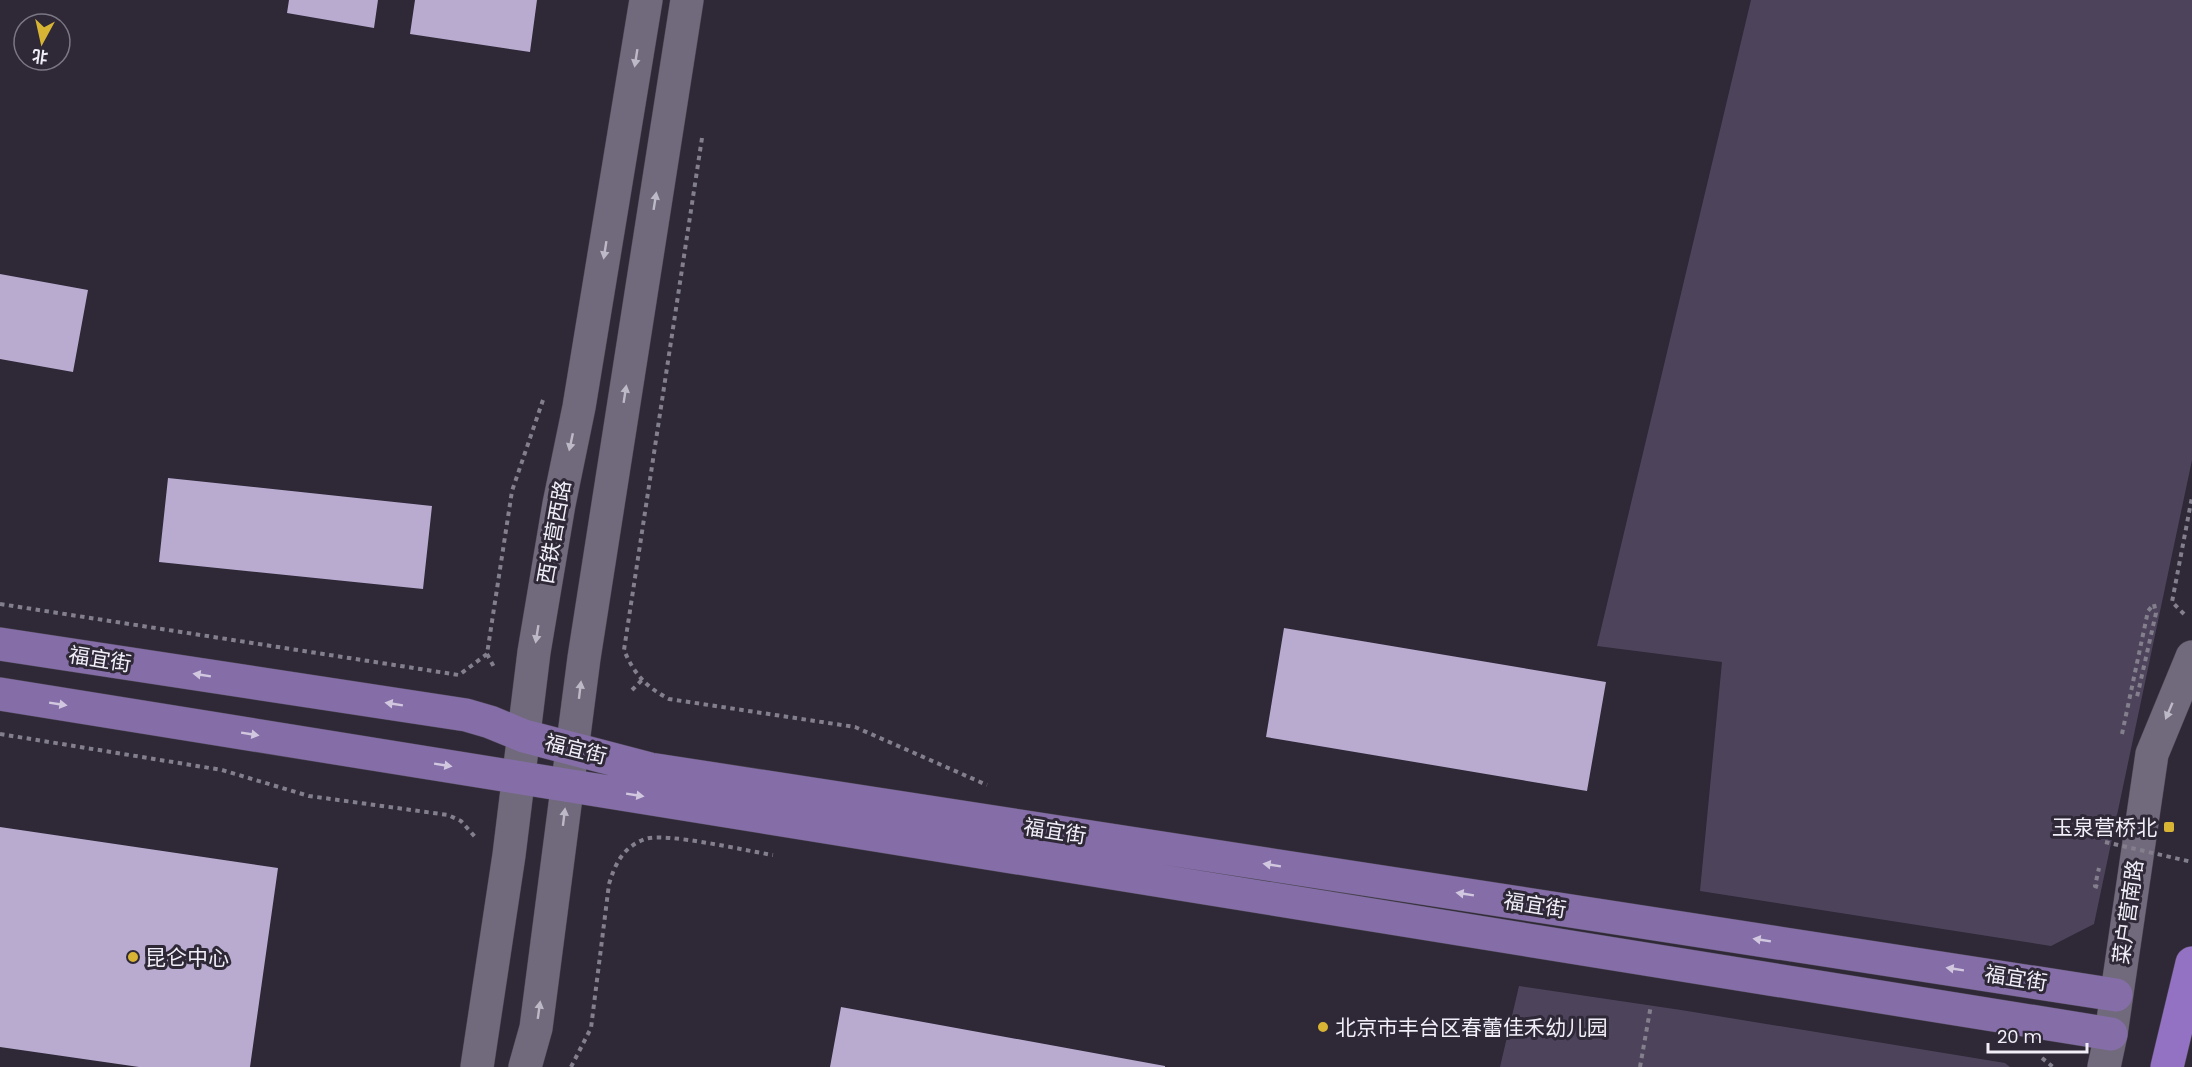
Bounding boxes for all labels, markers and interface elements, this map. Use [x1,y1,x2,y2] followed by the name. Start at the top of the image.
[12,12,72,72] north arrow
[30,44,50,69] text: 北
[631,48,640,67] one-way arrow
[651,191,660,210] one-way arrow
[600,241,609,260] one-way arrow
[621,384,630,403] one-way arrow
[566,433,576,452] one-way arrow
[531,478,577,586] street label: 西铁营西路
[532,625,541,644] one-way arrow
[67,640,133,678] street label: 福宜街
[192,670,211,679] one-way arrow
[575,681,585,700] one-way arrow
[48,699,67,708] one-way arrow
[385,700,404,709] one-way arrow
[2164,702,2173,720] one-way arrow
[542,727,610,771] street label: 福宜街
[241,730,260,739] one-way arrow
[434,761,453,770] one-way arrow
[626,791,645,800] one-way arrow
[560,808,569,827] one-way arrow
[1022,812,1088,850] street label: 福宜街
[2052,813,2157,842] place label: 玉泉营桥北
[2162,820,2176,834] marker: 玉泉营桥北
[2106,858,2150,966] street label: 菜户营南路
[1263,860,1282,869] one-way arrow
[1502,886,1568,924] street label: 福宜街
[1456,890,1475,899] one-way arrow
[1752,935,1771,944] one-way arrow
[145,943,229,972] place label: 昆仑中心
[126,950,140,964] marker: 昆仑中心
[1983,959,2049,997] street label: 福宜街
[1945,964,1964,973] one-way arrow
[534,1001,543,1020] one-way arrow
[1335,1013,1608,1042] place label: 北京市丰台区春蕾佳禾幼儿园
[1988,1016,2087,1054] scale bar
[1316,1020,1330,1034] marker: 北京市丰台区春蕾佳禾幼儿园
[1997,1024,2042,1049] text: 20 m

